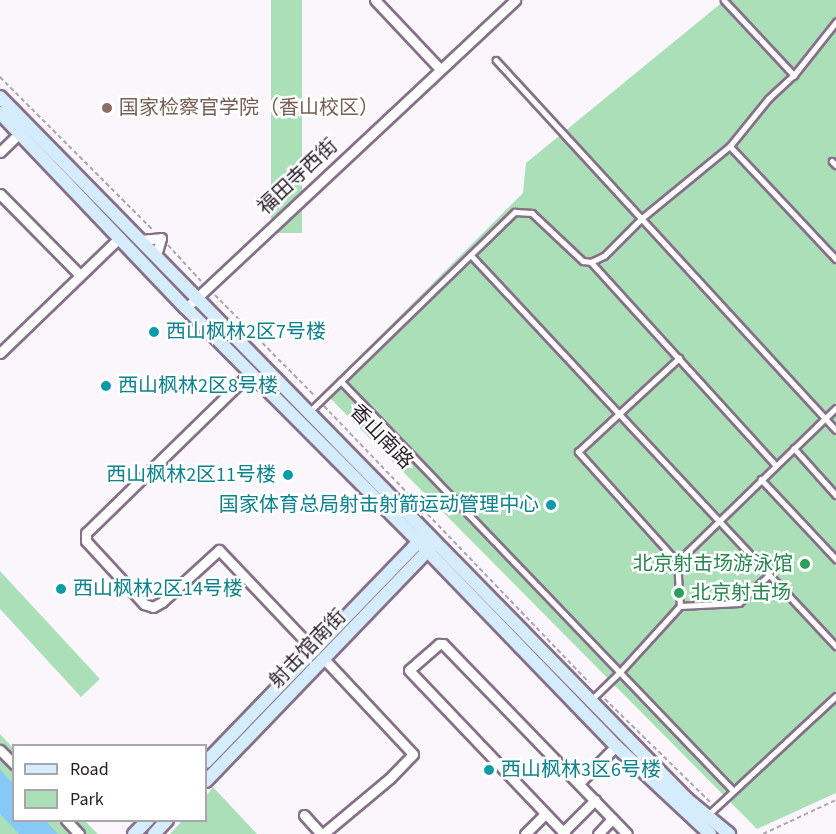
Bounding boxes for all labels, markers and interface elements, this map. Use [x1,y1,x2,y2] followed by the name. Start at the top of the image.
[119,96,379,120] place label: 国家检察官学院（香山校区）
[100,101,114,115] marker: 国家检察官学院（香山校区）
[253,134,343,220] street label: 福田寺西街
[166,320,326,344] place label: 西山枫林2区7号楼
[147,325,161,339] marker: 西山枫林2区7号楼
[118,374,278,398] place label: 西山枫林2区8号楼
[99,379,113,393] marker: 西山枫林2区8号楼
[345,400,417,474] street label: 香山南路
[106,463,276,487] place label: 西山枫林2区11号楼
[281,468,295,482] marker: 西山枫林2区11号楼
[219,493,539,517] place label: 国家体育总局射击射箭运动管理中心
[544,498,558,512] marker: 国家体育总局射击射箭运动管理中心
[633,552,793,576] place label: 北京射击场游泳馆
[798,557,812,571] marker: 北京射击场游泳馆
[73,577,243,601] place label: 西山枫林2区14号楼
[691,581,791,605] place label: 北京射击场
[54,582,68,596] marker: 西山枫林2区14号楼
[672,586,686,600] marker: 北京射击场
[265,605,351,693] street label: 射击馆南街
[12,744,207,822] legend
[70,757,109,782] text: Road
[501,758,661,782] place label: 西山枫林3区6号楼
[482,763,496,777] marker: 西山枫林3区6号楼
[70,787,104,812] text: Park

